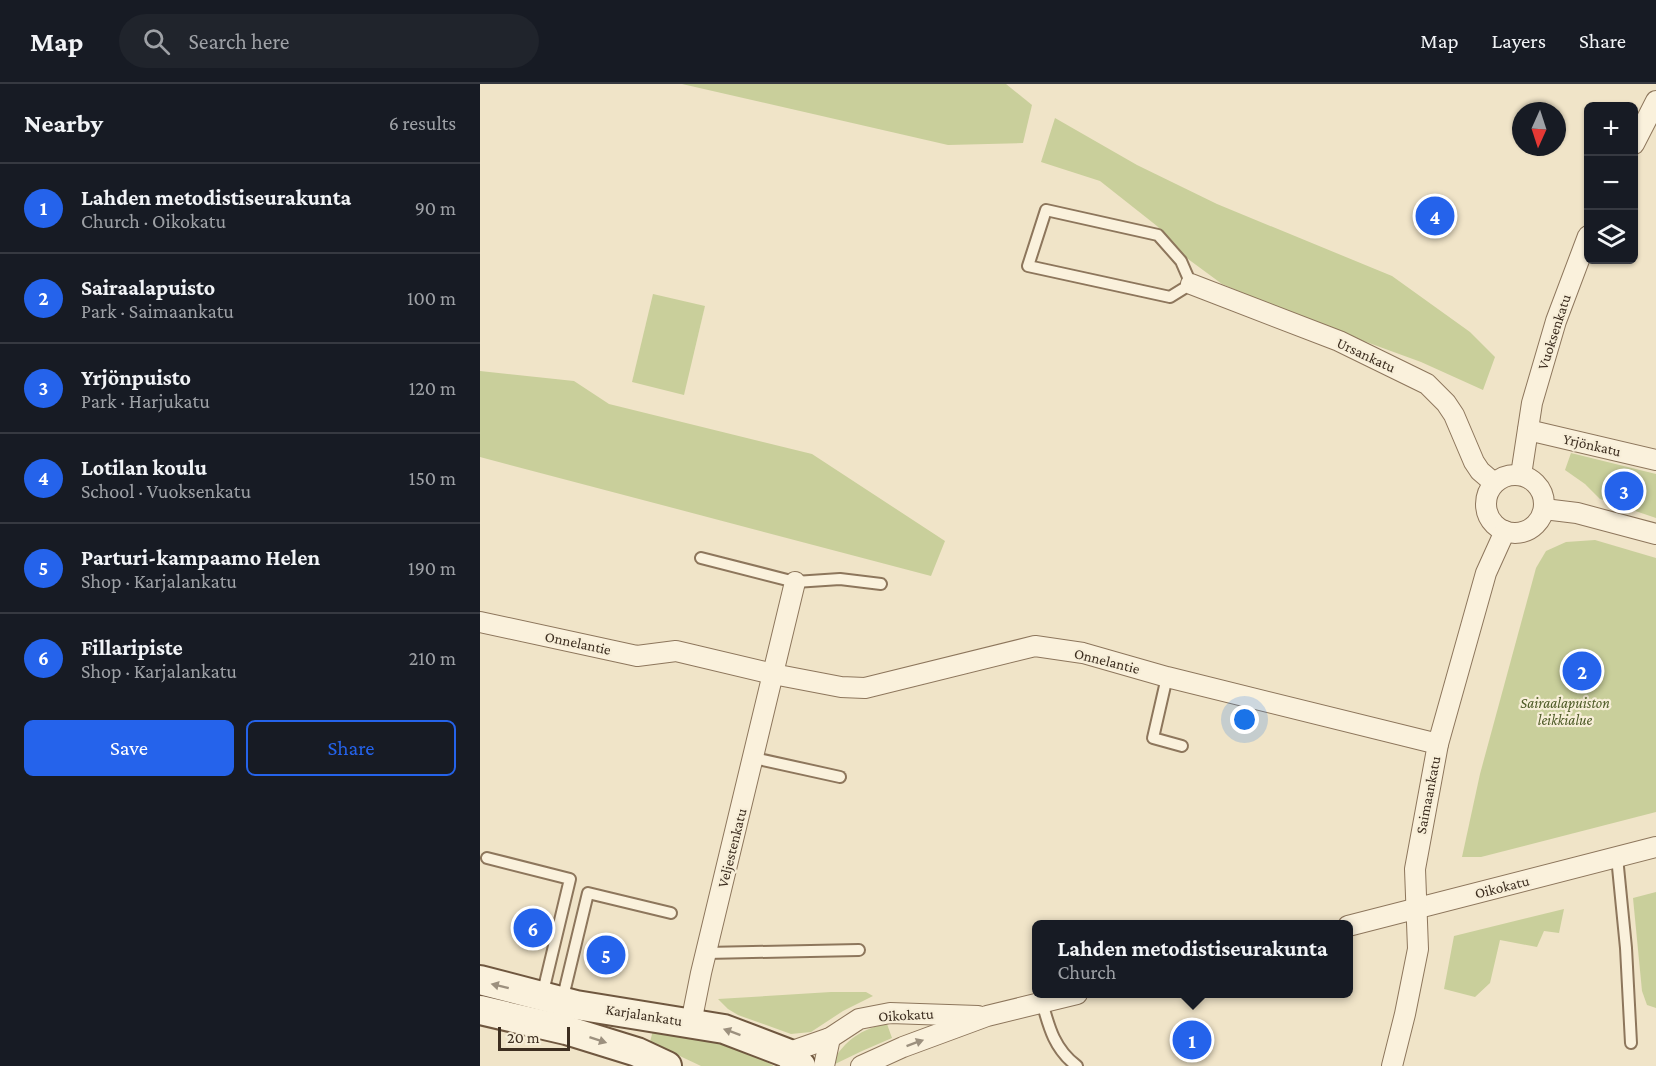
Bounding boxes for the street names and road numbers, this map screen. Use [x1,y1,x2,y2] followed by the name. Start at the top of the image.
[1534,292,1574,372] street label: Vuoksenkatu
[1334,334,1398,376] street label: Ursankatu
[1561,431,1623,460] street label: Yrjönkatu
[543,628,613,658] street label: Onnelantie
[1072,645,1142,677] street label: Onnelantie
[1413,755,1443,835] street label: Saimaankatu
[714,807,751,890] street label: Veljestenkatu
[1473,873,1531,901] street label: Oikokatu
[604,1001,683,1030] street label: Karjalankatu
[878,1006,934,1024] street label: Oikokatu

